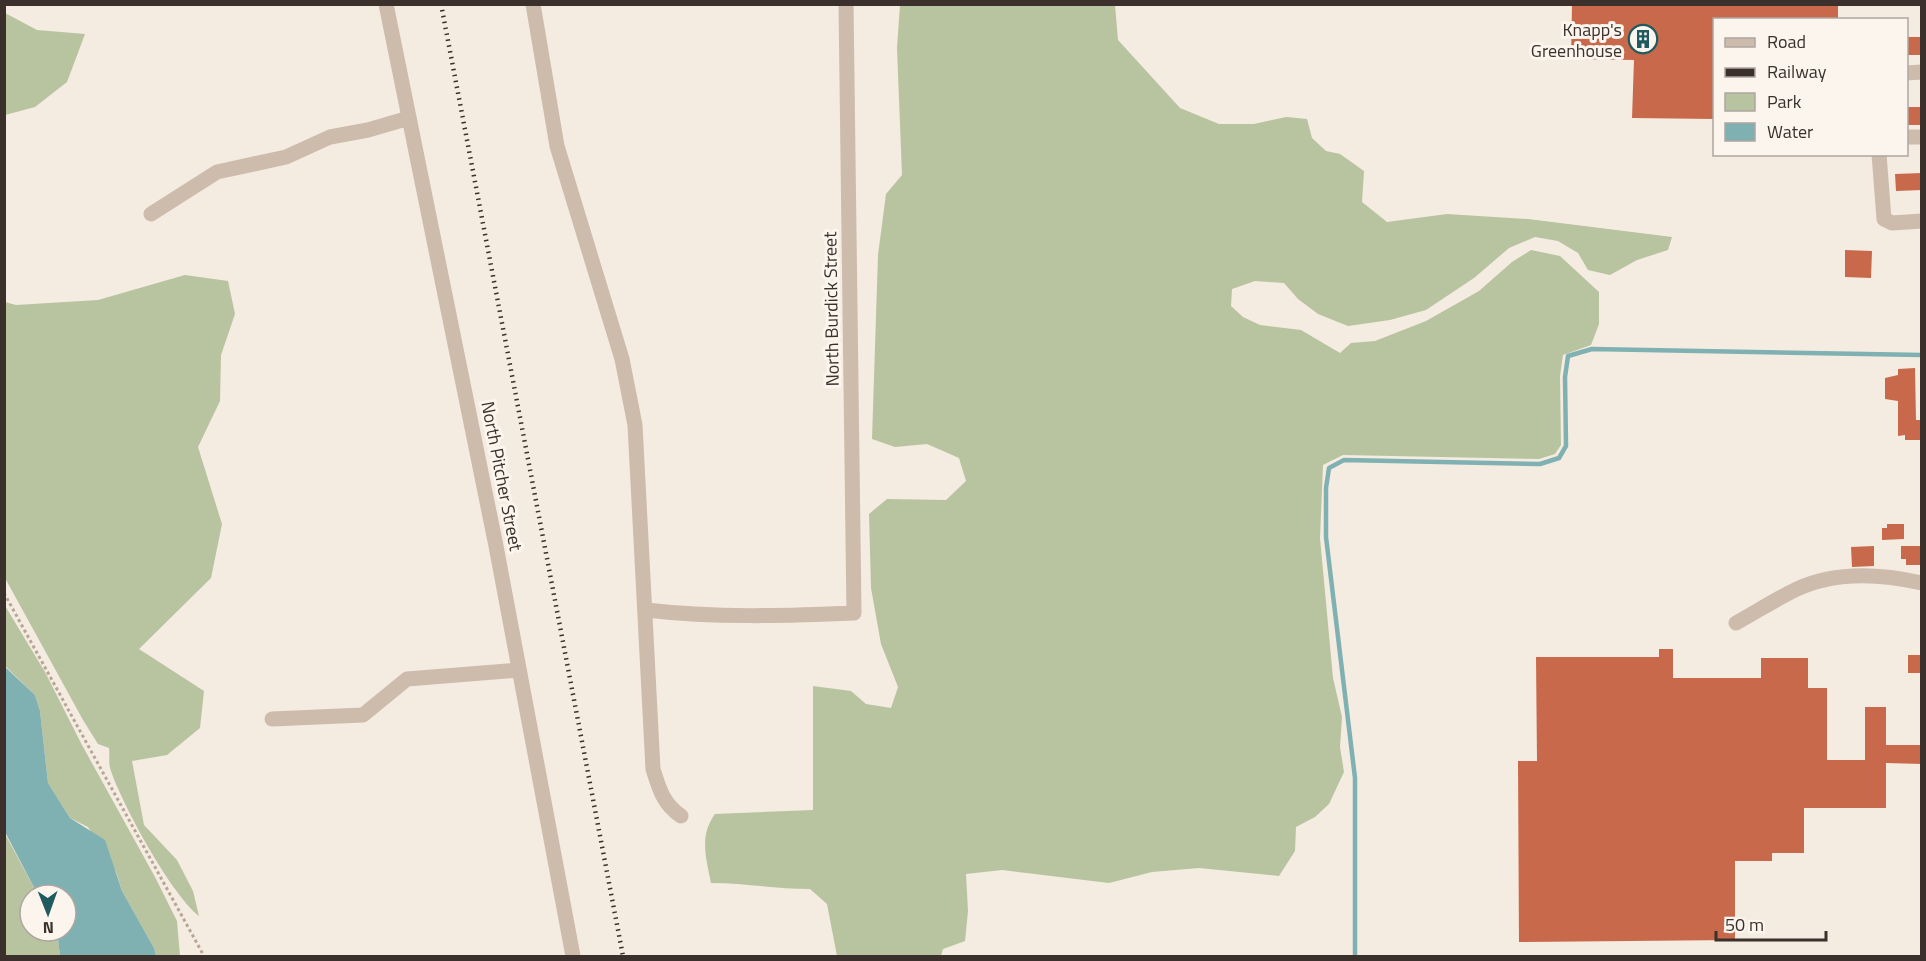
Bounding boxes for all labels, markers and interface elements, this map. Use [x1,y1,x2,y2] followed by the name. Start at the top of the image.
[1531,16,1622,64] place label: Knapp's Greenhouse
[1713,18,1908,156] legend
[1627,23,1659,55] building icon: Knapp's Greenhouse
[1767,28,1806,55] text: Road
[1767,58,1827,85] text: Railway
[1767,88,1802,115] text: Park
[1767,118,1813,145] text: Water
[816,231,846,387] street label: North Burdick Street
[474,399,530,554] street label: North Pitcher Street
[18,883,78,943] north arrow
[1716,904,1826,942] scale bar
[1725,911,1764,938] text: 50 m
[43,916,54,940] text: N

